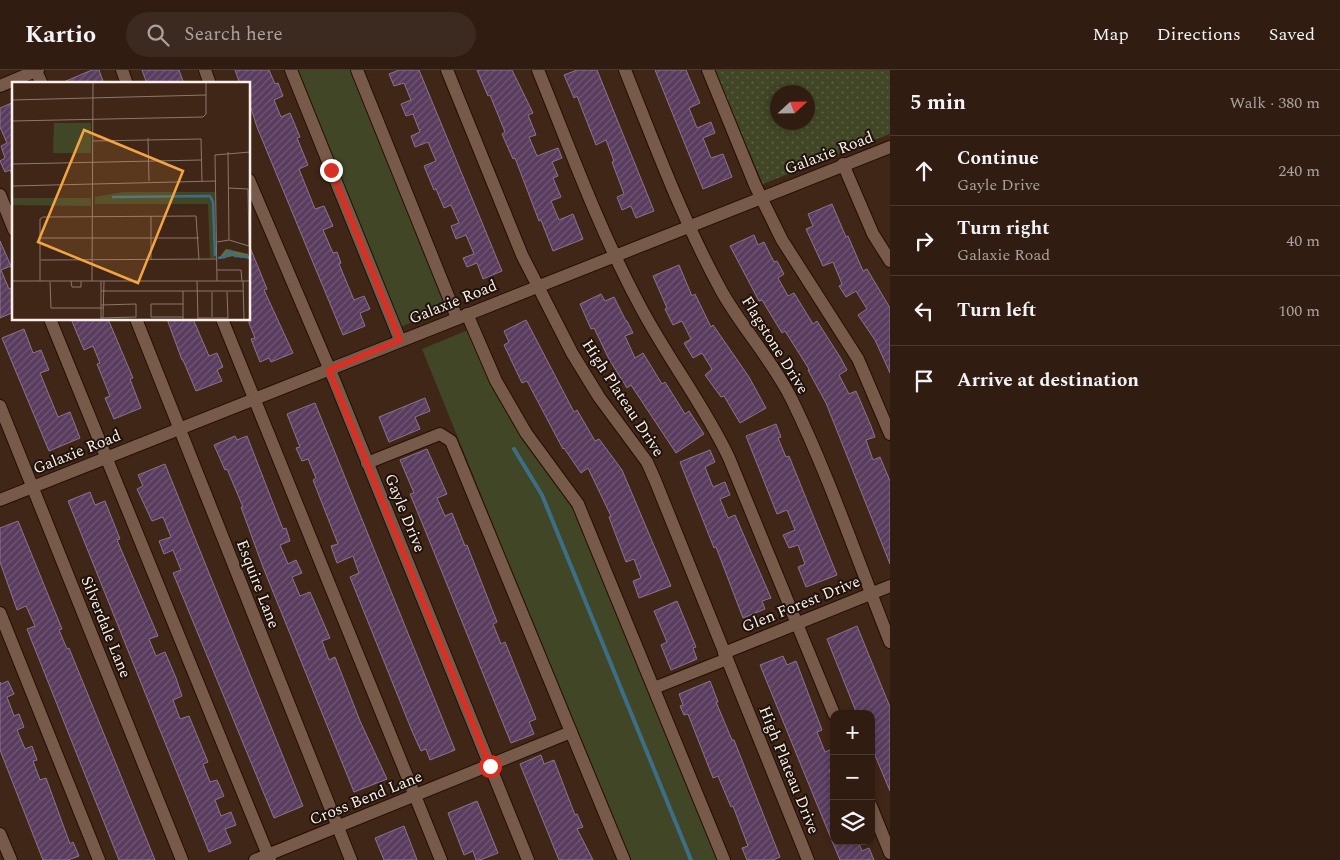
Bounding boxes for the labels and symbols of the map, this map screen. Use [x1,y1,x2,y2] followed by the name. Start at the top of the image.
[12,82,250,320] inset map
[770,85,815,130] north arrow
[781,125,877,181] street label: Galaxie Road
[320,159,343,182] route end
[405,273,501,331] street label: Galaxie Road
[735,291,815,399] street label: Flagstone Drive
[576,334,670,462] street label: High Plateau Drive
[29,423,125,481] street label: Galaxie Road
[378,470,432,556] street label: Gayle Drive
[230,536,286,632] street label: Esquire Lane
[738,569,864,639] street label: Glen Forest Drive
[75,572,137,682] street label: Silverdale Lane
[752,702,826,838] street label: High Plateau Drive
[479,755,502,778] route start
[306,764,426,832] street label: Cross Bend Lane

